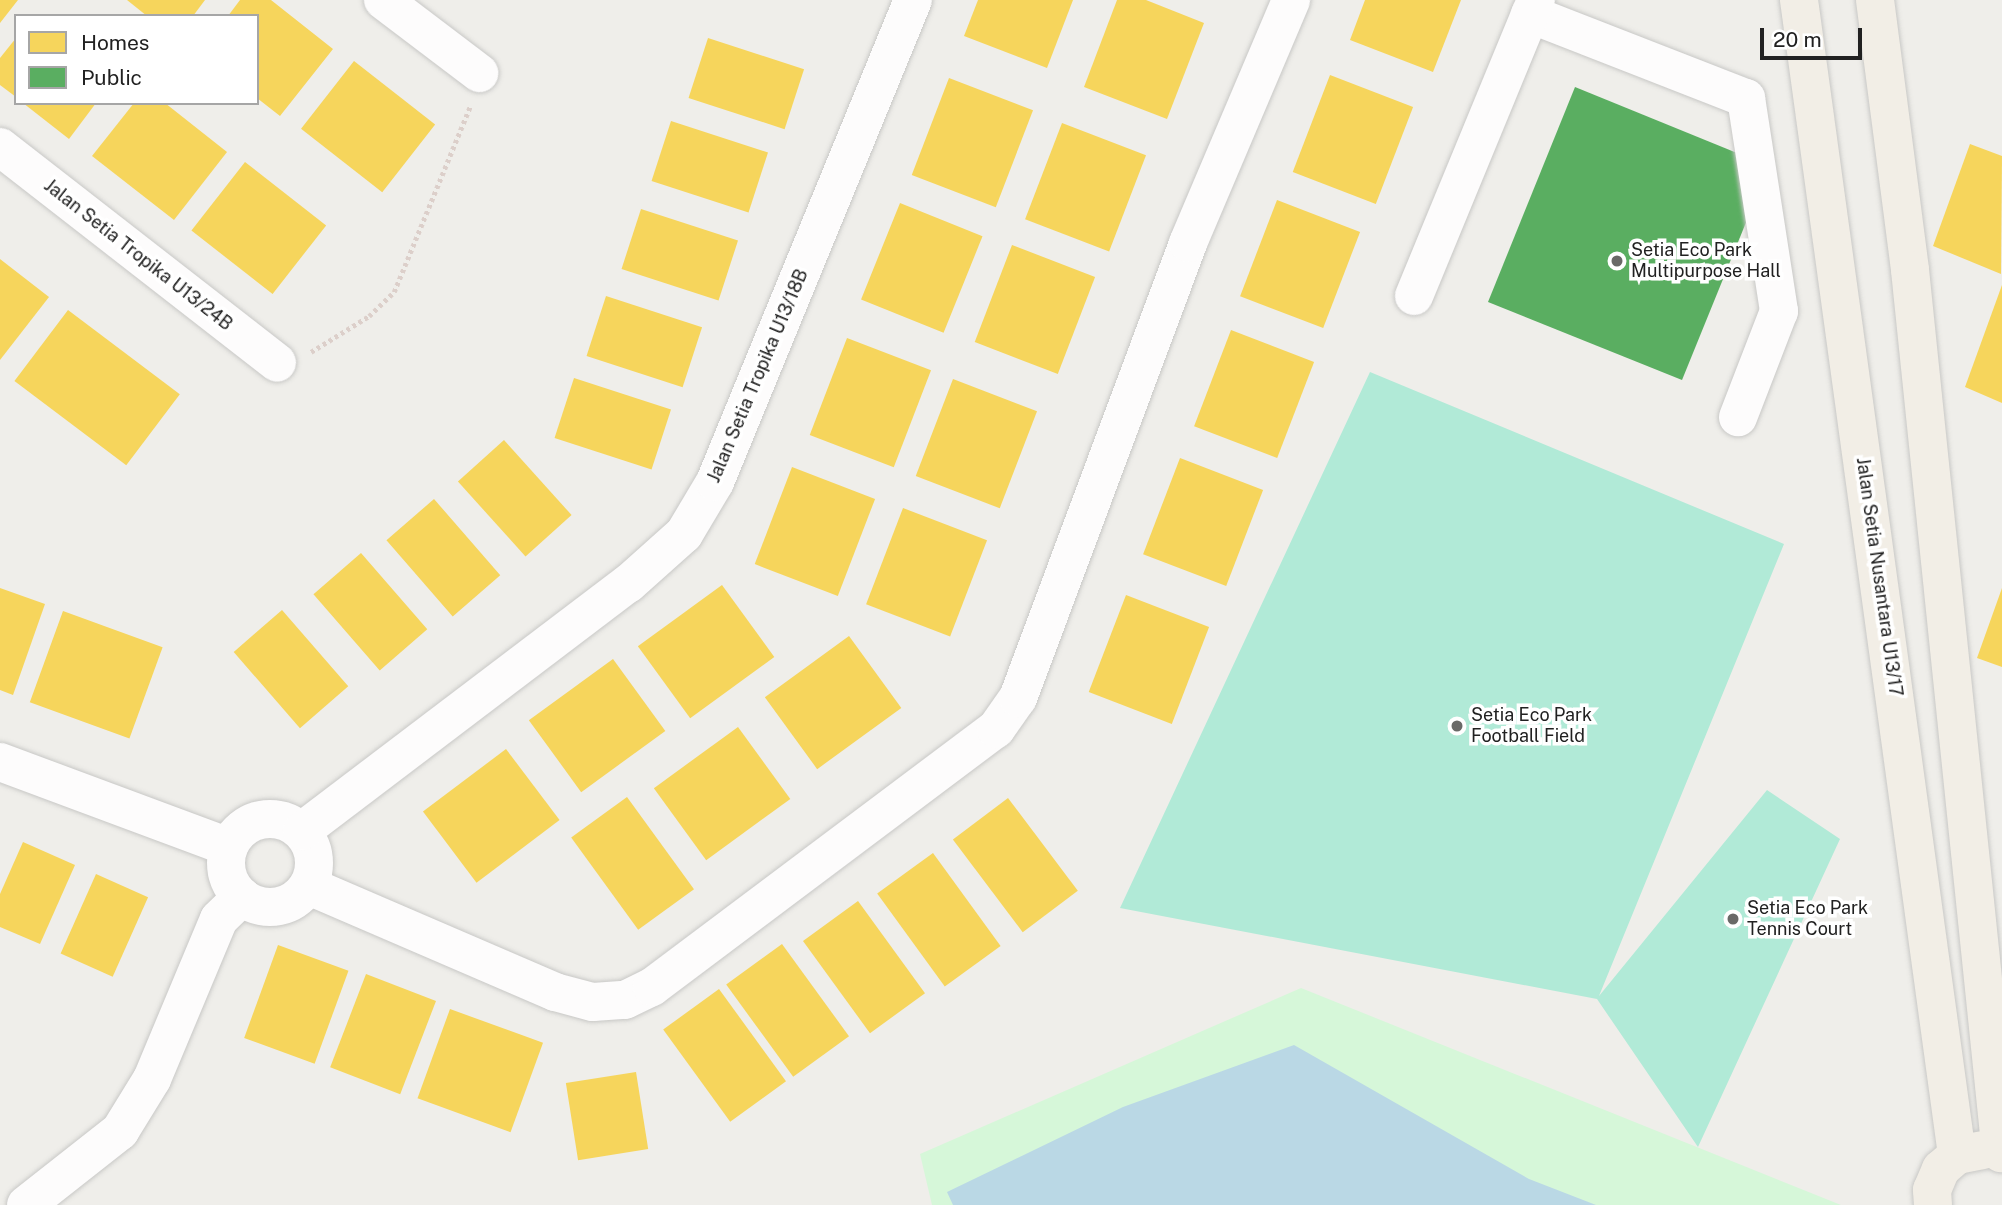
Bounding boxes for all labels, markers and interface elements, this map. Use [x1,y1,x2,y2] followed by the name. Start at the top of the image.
[14,14,259,105] legend
[1764,14,1866,58] scale bar
[1773,27,1822,52] text: 20 m
[81,30,149,55] text: Homes
[81,65,142,90] text: Public
[40,175,236,335] street label: Jalan Setia Tropika U13/24B
[1631,240,1781,282] place label: Setia Eco Park Multipurpose Hall
[1609,253,1625,269] marker: Setia Eco Park Multipurpose Hall
[703,266,813,486] street label: Jalan Setia Tropika U13/18B
[1852,456,1906,698] street label: Jalan Setia Nusantara U13/17
[1471,705,1592,748] place label: Setia Eco Park Football Field
[1449,718,1465,734] marker: Setia Eco Park Football Field
[1747,898,1868,940] place label: Setia Eco Park Tennis Court
[1725,911,1741,927] marker: Setia Eco Park Tennis Court

